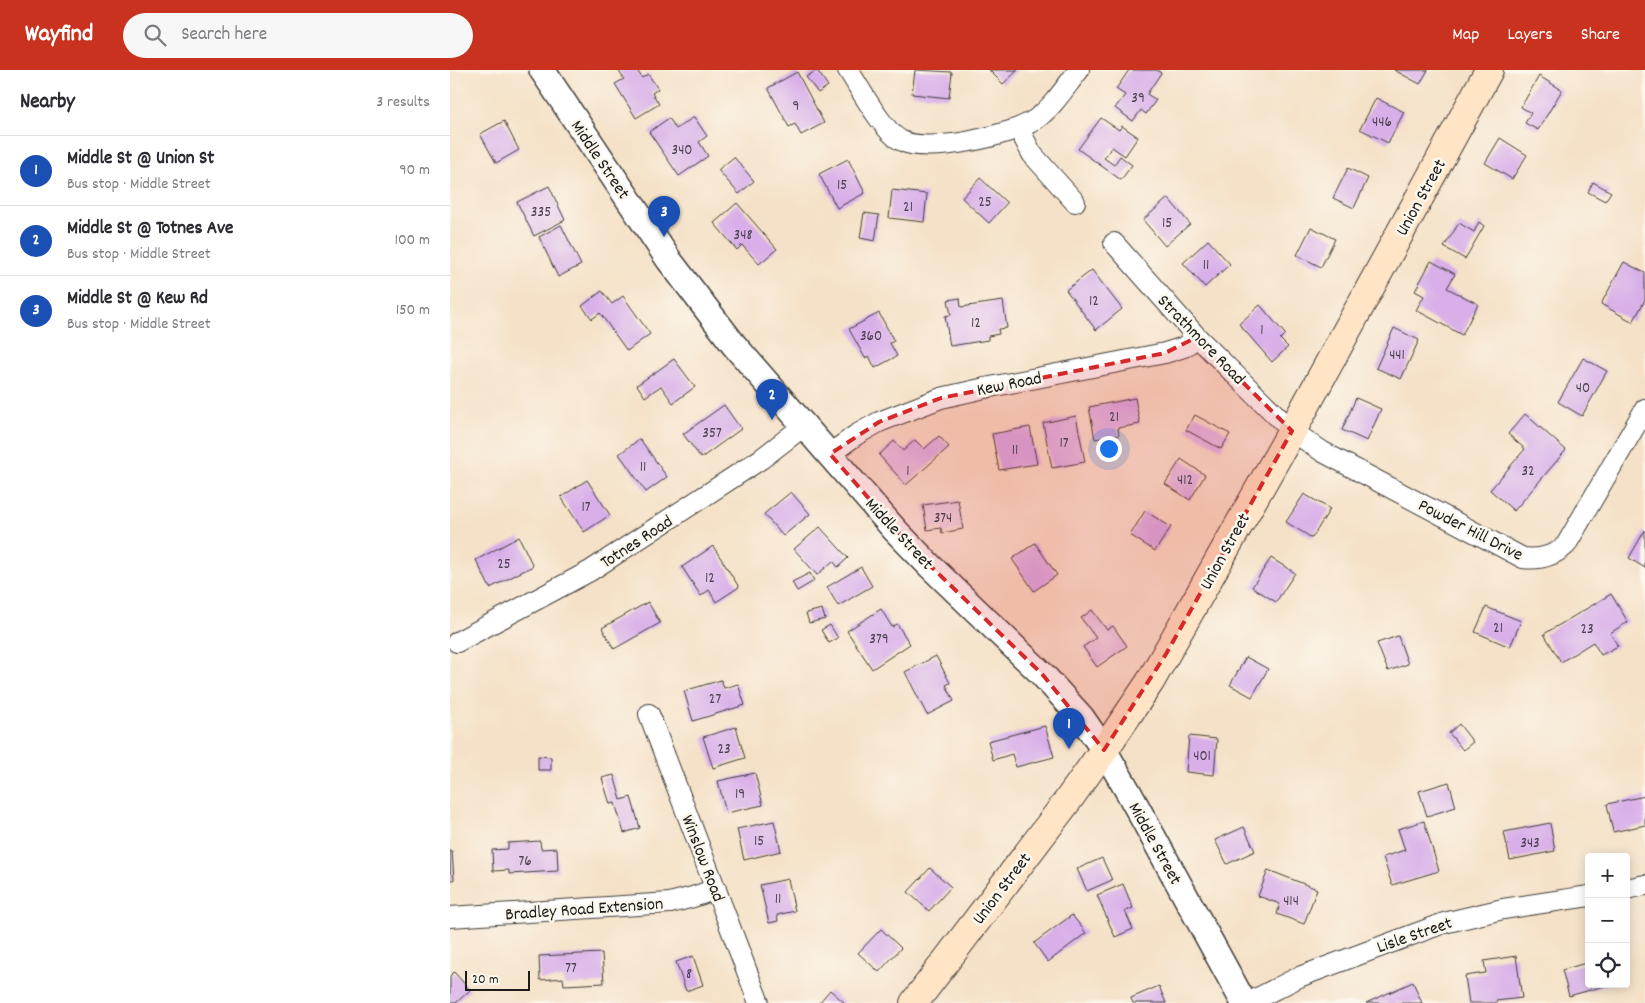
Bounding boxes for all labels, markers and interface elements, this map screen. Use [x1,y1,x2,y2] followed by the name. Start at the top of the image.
[123,13,473,58] search box
[25,18,93,52] text: Wayfind
[141,21,169,49] icon: search
[181,22,267,49] text: Search here
[1452,23,1479,48] text: Map
[1507,23,1553,48] text: Layers
[1581,23,1620,48] text: Share
[20,88,75,118] text: Nearby
[1131,88,1145,110] house number: 39
[376,91,430,114] text: 3 results
[793,96,799,118] house number: 9
[1372,112,1392,134] house number: 446
[563,116,635,205] street label: Middle Street
[671,140,693,162] house number: 340
[67,146,214,173] text: Middle St @ Union St
[1391,155,1454,241] street label: Union Street
[34,159,38,182] text: 1
[399,159,430,182] text: 90 m
[67,173,211,196] text: Bus stop · Middle Street
[837,175,847,197] house number: 15
[978,192,992,214] house number: 25
[648,196,680,237] pin: 3
[903,197,913,219] house number: 21
[531,202,551,224] house number: 335
[1162,213,1172,235] house number: 15
[67,216,233,243] text: Middle St @ Totnes Ave
[734,225,752,247] house number: 348
[33,229,40,252] text: 2
[394,229,430,252] text: 100 m
[67,243,211,266] text: Bus stop · Middle Street
[1203,255,1209,277] house number: 11
[67,286,208,313] text: Middle St @ Kew Rd
[1150,290,1250,392] street label: Strathmore Road
[1089,291,1099,313] house number: 12
[32,299,40,322] text: 3
[396,299,430,322] text: 150 m
[67,313,211,336] text: Bus stop · Middle Street
[971,313,981,335] house number: 12
[1260,320,1264,342] house number: 1
[860,326,882,348] house number: 360
[1389,345,1405,367] house number: 441
[975,367,1044,404] street label: Kew Road
[1576,378,1590,400] house number: 40
[756,379,788,420] pin: 2
[1109,407,1119,429] house number: 21
[702,423,722,445] house number: 357
[1059,433,1069,455] house number: 17
[1096,436,1122,462] your location
[1012,440,1018,462] house number: 11
[640,457,646,479] house number: 11
[906,461,910,483] house number: 1
[1521,461,1535,483] house number: 32
[1177,470,1193,492] house number: 412
[858,493,939,577] street label: Middle Street
[1413,494,1527,568] street label: Powder Hill Drive
[581,497,591,519] house number: 17
[934,508,952,530] house number: 374
[1195,509,1258,595] street label: Union Street
[596,510,678,576] street label: Totnes Road
[497,554,511,576] house number: 25
[705,568,715,590] house number: 12
[1493,618,1503,640] house number: 21
[1580,619,1594,641] house number: 23
[869,629,889,651] house number: 379
[709,689,721,711] house number: 27
[1053,708,1085,749] pin: 1
[717,739,731,761] house number: 23
[1193,746,1211,768] house number: 401
[735,784,745,806] house number: 19
[1121,798,1187,890] street label: Middle Street
[674,812,730,906] street label: Winslow Road
[754,831,764,853] house number: 15
[1520,833,1540,855] house number: 343
[968,848,1039,931] street label: Union Street
[518,851,532,873] house number: 76
[1585,853,1630,988] map controls
[1585,853,1630,898] button: +
[775,889,781,911] house number: 11
[1283,891,1299,913] house number: 414
[504,892,664,928] street label: Bradley Road Extension
[1585,898,1630,943] button: −
[1374,912,1456,961] street label: Lisle Street
[1585,943,1630,988] button: locate
[565,958,577,980] house number: 77
[686,964,692,986] house number: 8
[465,968,530,991] scale bar
[472,970,499,990] text: 20 m

